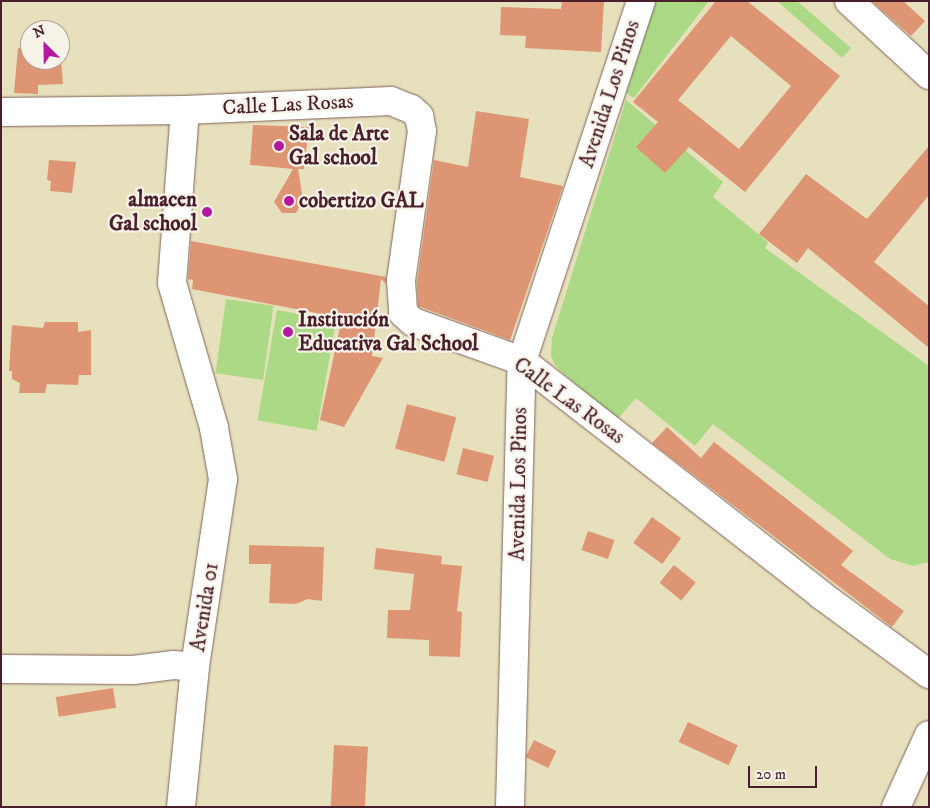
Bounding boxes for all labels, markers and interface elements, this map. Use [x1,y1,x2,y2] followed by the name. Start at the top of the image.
[574,17,646,171] street label: Avenida Los Pinos
[20,20,70,70] north arrow
[31,22,48,43] text: N
[222,89,354,121] street label: Calle Las Rosas
[289,121,389,171] place label: Sala de Arte Gal school
[273,140,285,152] marker: Sala de Arte Gal school
[109,187,197,237] place label: almacen Gal school
[299,188,424,214] place label: cobertizo GAL
[283,195,295,207] marker: cobertizo GAL
[201,206,213,218] marker: almacen Gal school
[298,307,478,357] place label: Institución Educativa Gal School
[282,326,294,338] marker: Institución Educativa Gal School
[509,352,629,450] street label: Calle Las Rosas
[505,407,533,561] street label: Avenida Los Pinos
[186,561,224,653] street label: Avenida 01
[750,756,819,788] scale bar
[756,765,786,784] text: 20 m

